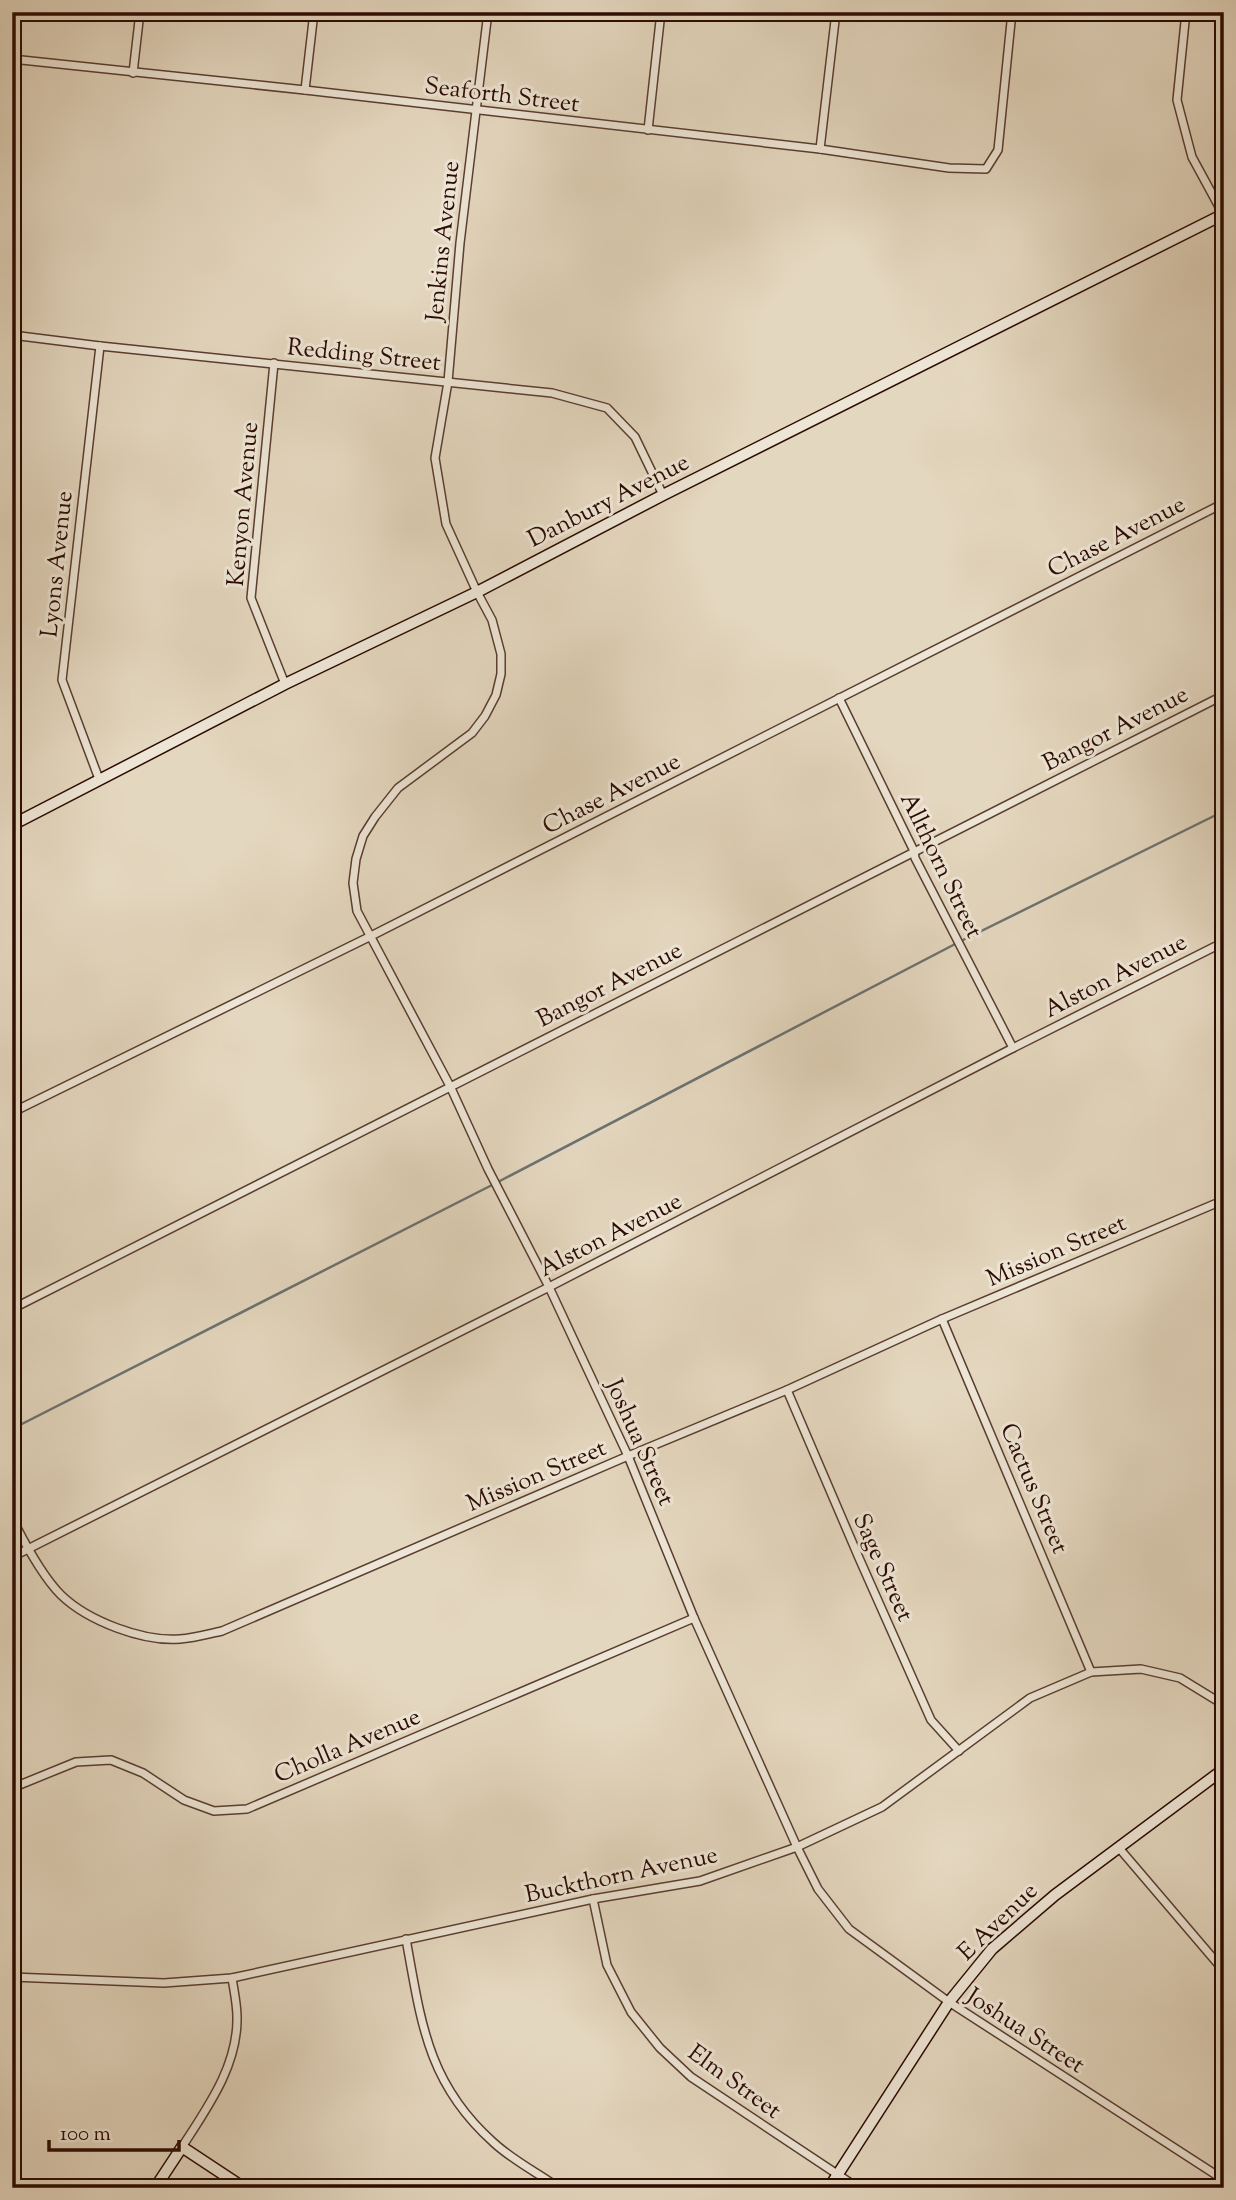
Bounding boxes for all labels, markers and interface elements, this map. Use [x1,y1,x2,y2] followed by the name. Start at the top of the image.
[422,70,581,122] street label: Seaforth Street
[418,159,469,325] street label: Jenkins Avenue
[285,331,442,381] street label: Redding Street
[220,420,268,588] street label: Kenyon Avenue
[522,446,696,557] street label: Danbury Avenue
[1042,488,1192,587] street label: Chase Avenue
[33,489,83,639] street label: Lyons Avenue
[1037,679,1195,781] street label: Bangor Avenue
[537,745,687,844] street label: Chase Avenue
[890,787,990,944] street label: Allthorn Street
[1038,926,1193,1027] street label: Alston Avenue
[531,935,689,1037] street label: Bangor Avenue
[533,1185,688,1286] street label: Alston Avenue
[982,1207,1132,1297] street label: Mission Street
[595,1372,682,1512] street label: Joshua Street
[990,1418,1076,1559] street label: Cactus Street
[462,1432,612,1522] street label: Mission Street
[843,1508,921,1627] street label: Sage Street
[269,1701,426,1793] street label: Cholla Avenue
[522,1839,721,1913] street label: Buckthorn Avenue
[951,1876,1046,1969] street label: E Avenue
[957,1979,1091,2083] street label: Joshua Street
[680,2037,788,2128] street label: Elm Street
[49,2109,178,2153] scale bar
[60,2120,111,2150] text: 100 m

